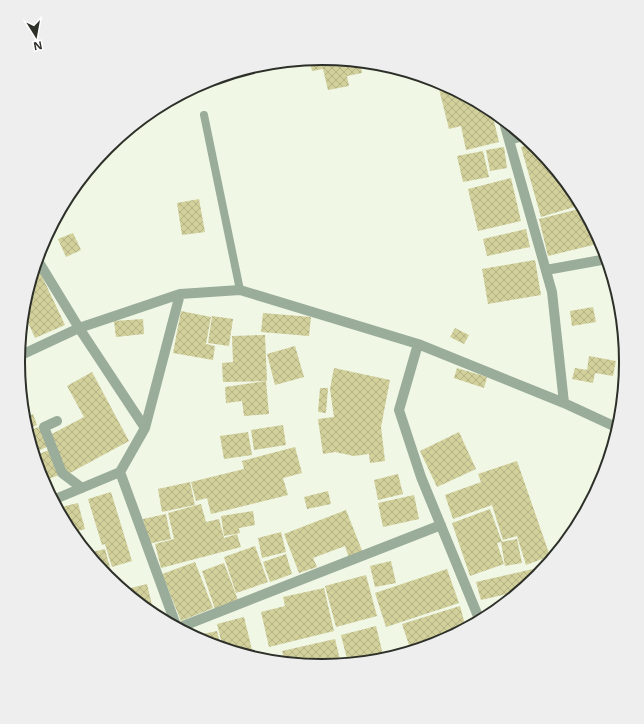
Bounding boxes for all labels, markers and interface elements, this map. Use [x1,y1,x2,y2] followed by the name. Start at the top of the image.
[16,16,56,56] north arrow
[32,38,44,55] text: N

